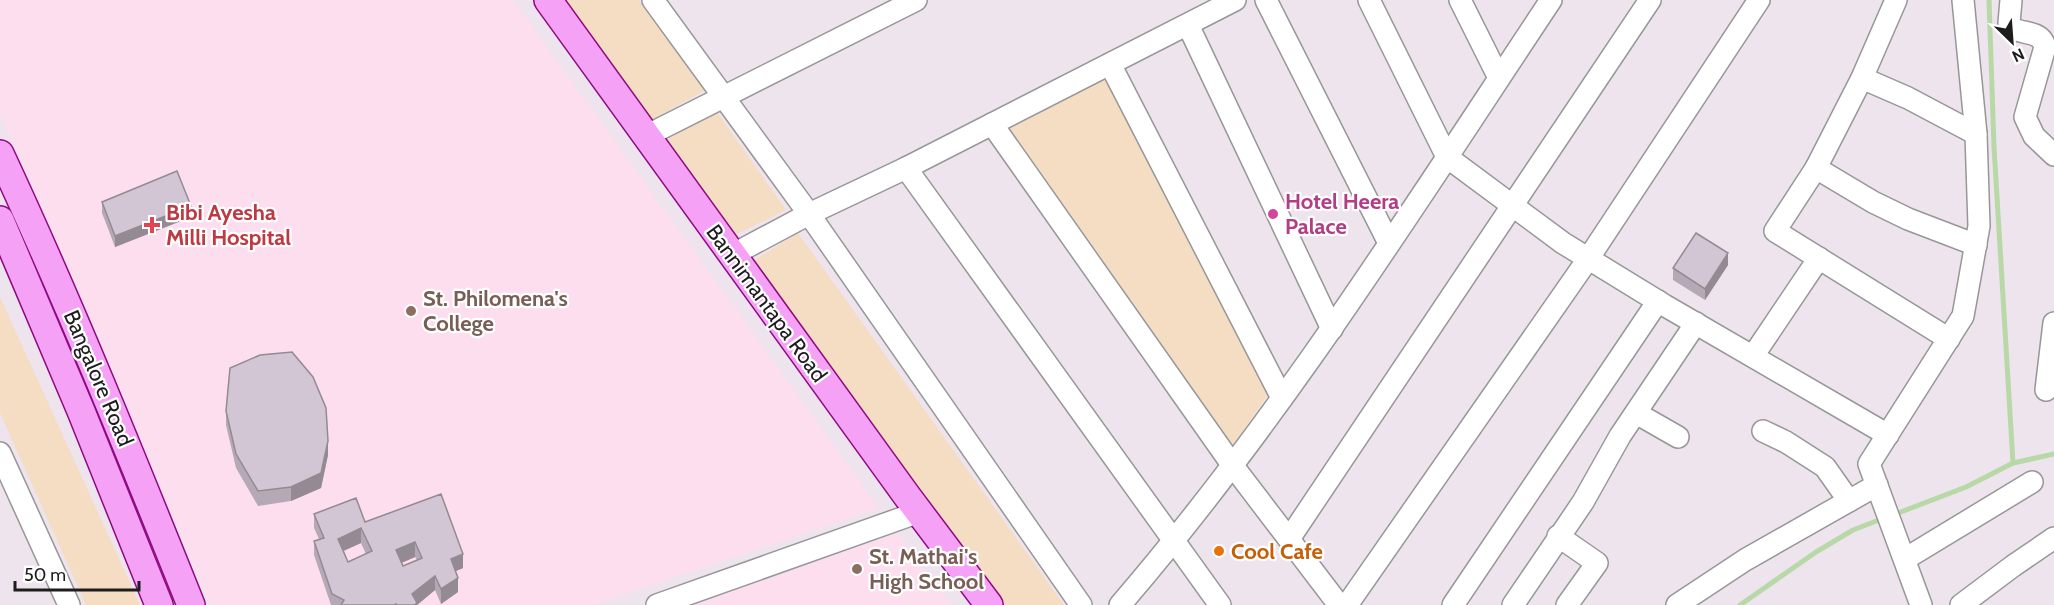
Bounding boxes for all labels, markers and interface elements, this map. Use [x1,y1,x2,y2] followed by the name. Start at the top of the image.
[1982,12,2042,72] north arrow
[2009,44,2027,66] text: N
[1285,188,1399,240] place label: Hotel Heera Palace
[166,199,291,251] place label: Bibi Ayesha Milli Hospital
[1266,207,1280,221] marker: Hotel Heera Palace
[143,216,161,234] marker: Bibi Ayesha Milli Hospital
[700,219,833,387] street label: Bannimantapa Road
[423,285,568,337] place label: St. Philomena's College
[404,304,418,318] marker: St. Philomena's College
[58,306,139,450] street label: Bangalore Road
[1231,538,1323,565] place label: Cool Cafe
[869,543,984,595] place label: St. Mathai's High School
[1212,544,1226,558] marker: Cool Cafe
[15,554,140,592] scale bar
[850,562,864,576] marker: St. Mathai's High School
[24,564,66,586] text: 50 m

